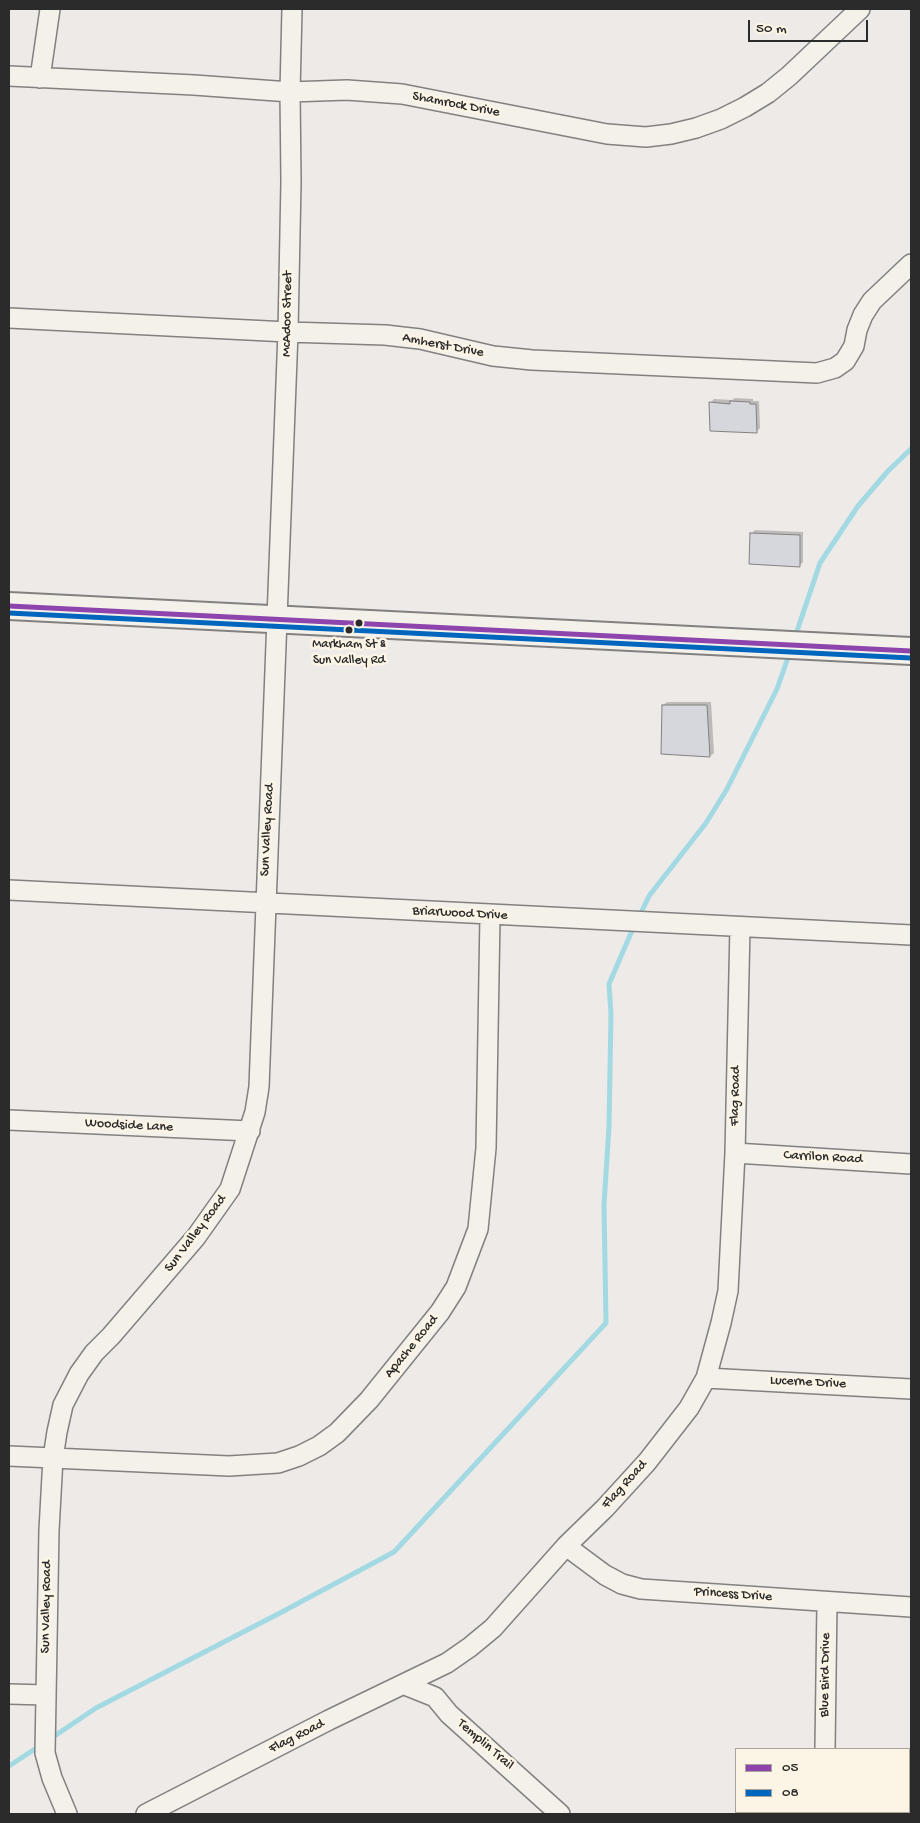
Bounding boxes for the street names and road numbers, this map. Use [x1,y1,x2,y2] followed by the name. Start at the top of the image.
[411,88,501,122] street label: Shamrock Drive
[279,271,297,357] street label: McAdoo Street
[401,330,485,362] street label: Amherst Drive
[257,783,279,877] street label: Sun Valley Road
[412,903,508,925] street label: Briarwood Drive
[727,1066,745,1126] street label: Flag Road
[84,1115,174,1137] street label: Woodside Lane
[783,1148,863,1168] street label: Carrilon Road
[161,1192,231,1276] street label: Sun Valley Road
[381,1312,443,1382] street label: Apache Road
[769,1373,847,1393] street label: Lucerne Drive
[599,1457,651,1513] street label: Flag Road
[38,1560,56,1654] street label: Sun Valley Road
[693,1584,773,1606] street label: Princess Drive
[817,1633,835,1717] street label: Blue Bird Drive
[267,1716,327,1758] street label: Flag Road
[453,1716,517,1774] street label: Templin Trail

